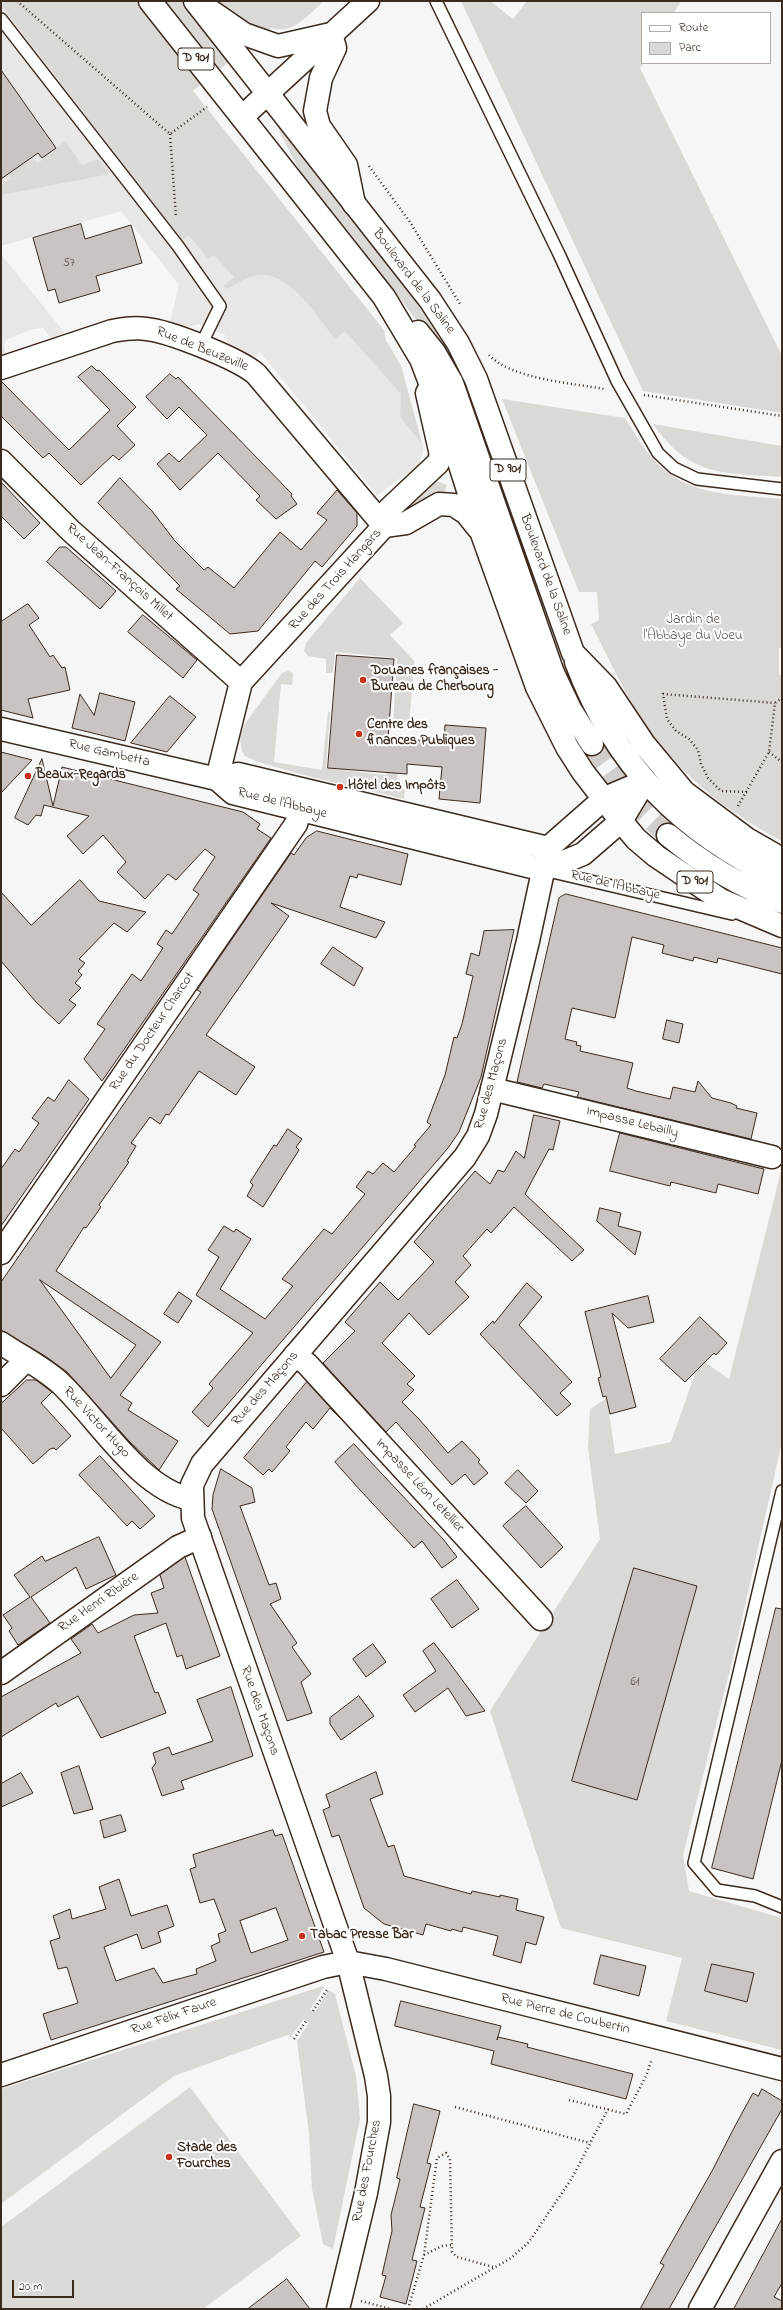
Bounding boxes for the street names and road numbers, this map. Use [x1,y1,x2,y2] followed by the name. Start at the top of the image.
[178,48,214,70] road number: D 901
[368,226,458,338] street label: Boulevard de la Saline
[154,324,250,376] street label: Rue de Beuzeville
[490,459,526,481] road number: D 901
[515,512,575,638] street label: Boulevard de la Saline
[62,520,176,626] street label: Rue Jean-François Millet
[286,526,386,634] street label: Rue des Trois Hangars
[67,736,151,772] street label: Rue Gambetta
[236,785,328,823] street label: Rue de l'Abbaye
[569,868,661,904] street label: Rue de l'Abbaye
[677,871,713,893] road number: D 901
[107,969,199,1095] street label: Rue du Docteur Charcot
[472,1037,512,1131] street label: Rue des Maçons
[584,1103,680,1143] street label: Impasse Lebailly
[229,1348,303,1430] street label: Rue des Maçons
[59,1384,133,1462] street label: Rue Victor Hugo
[371,1435,467,1537] street label: Impasse Léon Letellier
[56,1569,142,1637] street label: Rue Henri Ribière
[236,1664,282,1758] street label: Rue des Maçons
[499,1991,631,2039] street label: Rue Pierre de Coubertin
[129,1995,219,2039] street label: Rue Félix Faure
[350,2118,386,2224] street label: Rue des Fourches

